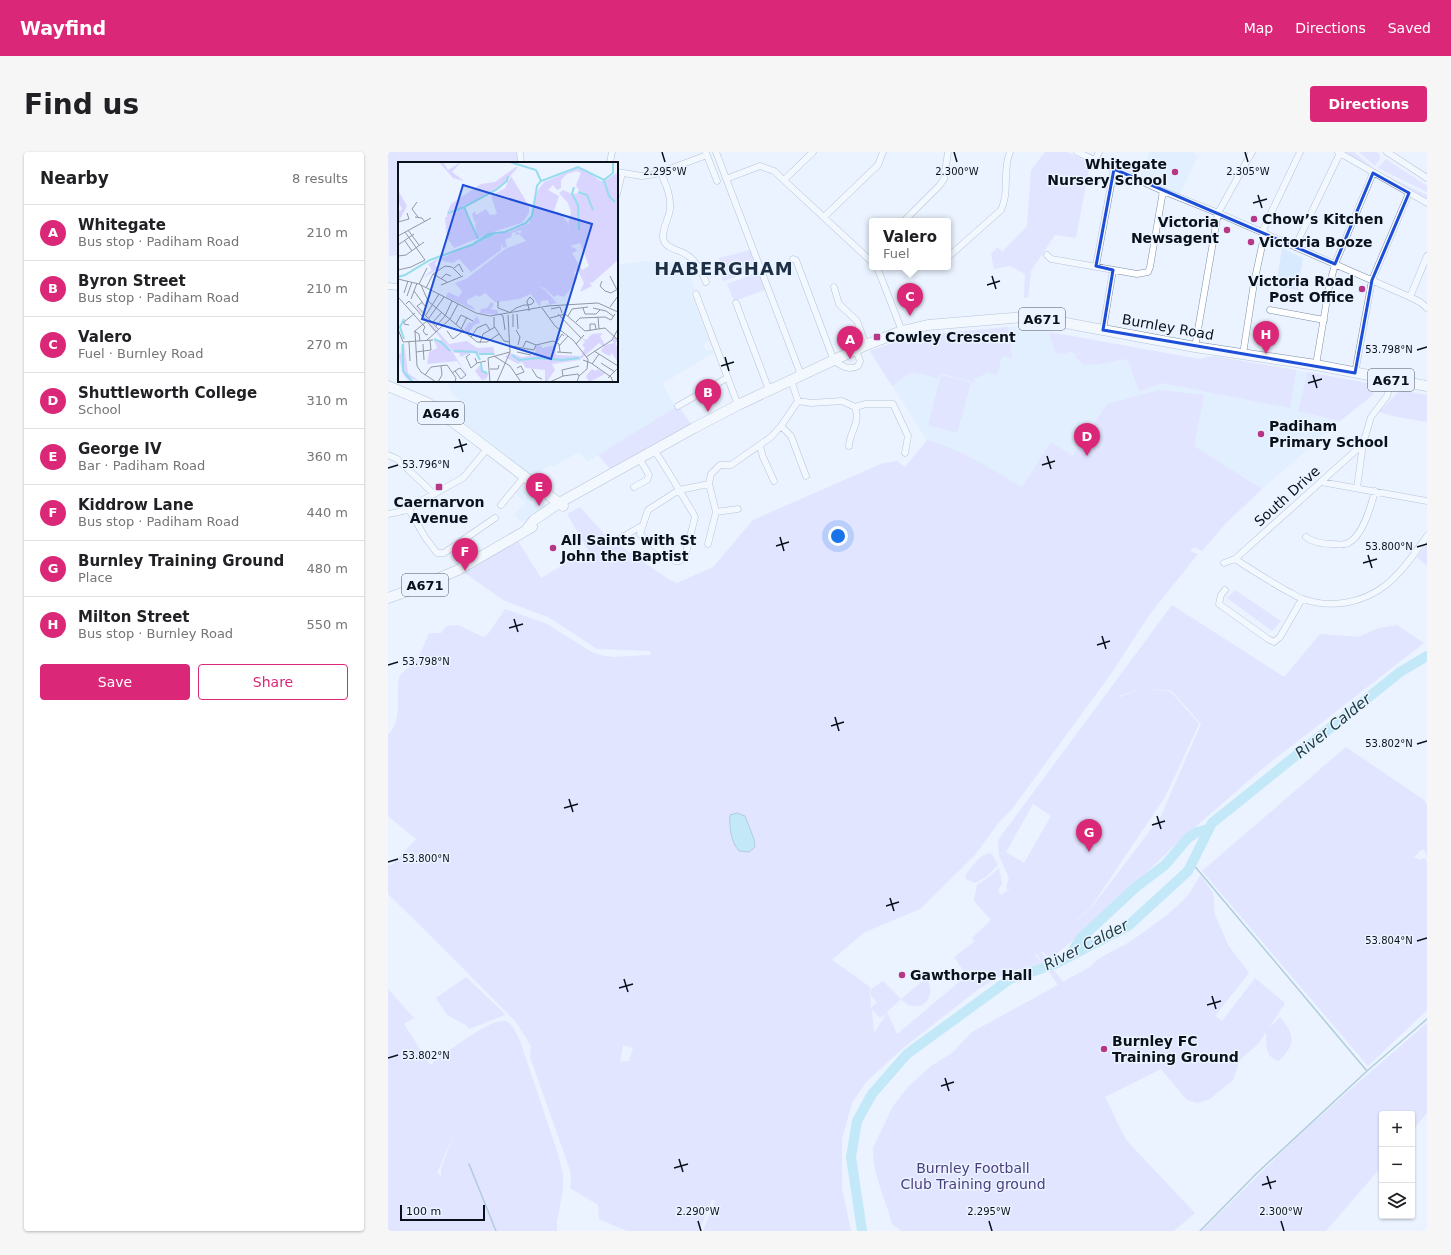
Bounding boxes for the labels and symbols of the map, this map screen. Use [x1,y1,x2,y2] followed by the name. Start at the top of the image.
[1047,156,1167,188] place label: Whitegate Nursery School
[398,162,618,382] inset map
[643,166,687,177] text: 2.295°W
[935,166,979,177] text: 2.300°W
[1226,166,1270,177] text: 2.305°W
[1170,167,1180,177] marker: Whitegate Nursery School
[1262,211,1383,227] place label: Chow’s Kitchen
[1131,214,1219,246] place label: Victoria Newsagent
[1249,214,1259,224] marker: Chow’s Kitchen
[1222,225,1232,235] marker: Victoria Newsagent
[1259,234,1373,250] place label: Victoria Booze
[1246,237,1256,247] marker: Victoria Booze
[654,258,794,279] district label: HABERGHAM
[1248,273,1354,305] place label: Victoria Road Post Office
[897,283,923,316] pin: C
[1357,284,1367,294] marker: Victoria Road Post Office
[1019,308,1065,330] road number: A671
[1121,311,1215,343] street label: Burnley Road
[1253,321,1279,354] pin: H
[837,326,863,359] pin: A
[885,329,1016,345] place label: Cowley Crescent
[872,332,882,342] marker: Cowley Crescent
[1365,344,1413,355] text: 53.798°N
[1368,369,1414,391] road number: A671
[695,379,721,412] pin: B
[418,402,464,424] road number: A646
[1269,418,1388,450] place label: Padiham Primary School
[1074,423,1100,456] pin: D
[1256,429,1266,439] marker: Padiham Primary School
[402,459,450,470] text: 53.796°N
[1251,462,1323,530] street label: South Drive
[526,473,552,506] pin: E
[434,482,444,492] marker: Caernarvon Avenue
[393,494,485,526] place label: Caernarvon Avenue
[828,526,848,546] your location
[560,532,697,564] place label: All Saints with St John the Baptist
[452,538,478,571] pin: F
[1365,541,1413,552] text: 53.800°N
[548,543,558,553] marker: All Saints with St John the Baptist
[402,574,448,596] road number: A671
[402,656,450,667] text: 53.798°N
[1291,689,1375,762] water label: River Calder
[1365,738,1413,749] text: 53.802°N
[1076,819,1102,852] pin: G
[402,853,450,864] text: 53.800°N
[1041,916,1132,974] water label: River Calder
[1365,935,1413,946] text: 53.804°N
[910,967,1032,983] place label: Gawthorpe Hall
[897,970,907,980] marker: Gawthorpe Hall
[1112,1033,1239,1065] place label: Burnley FC Training Ground
[1099,1044,1109,1054] marker: Burnley FC Training Ground
[402,1050,450,1061] text: 53.802°N
[900,1160,1046,1192] park label: Burnley Football Club Training ground
[400,1203,485,1222] scale bar
[676,1206,720,1217] text: 2.290°W
[967,1206,1011,1217] text: 2.295°W
[1259,1206,1303,1217] text: 2.300°W

